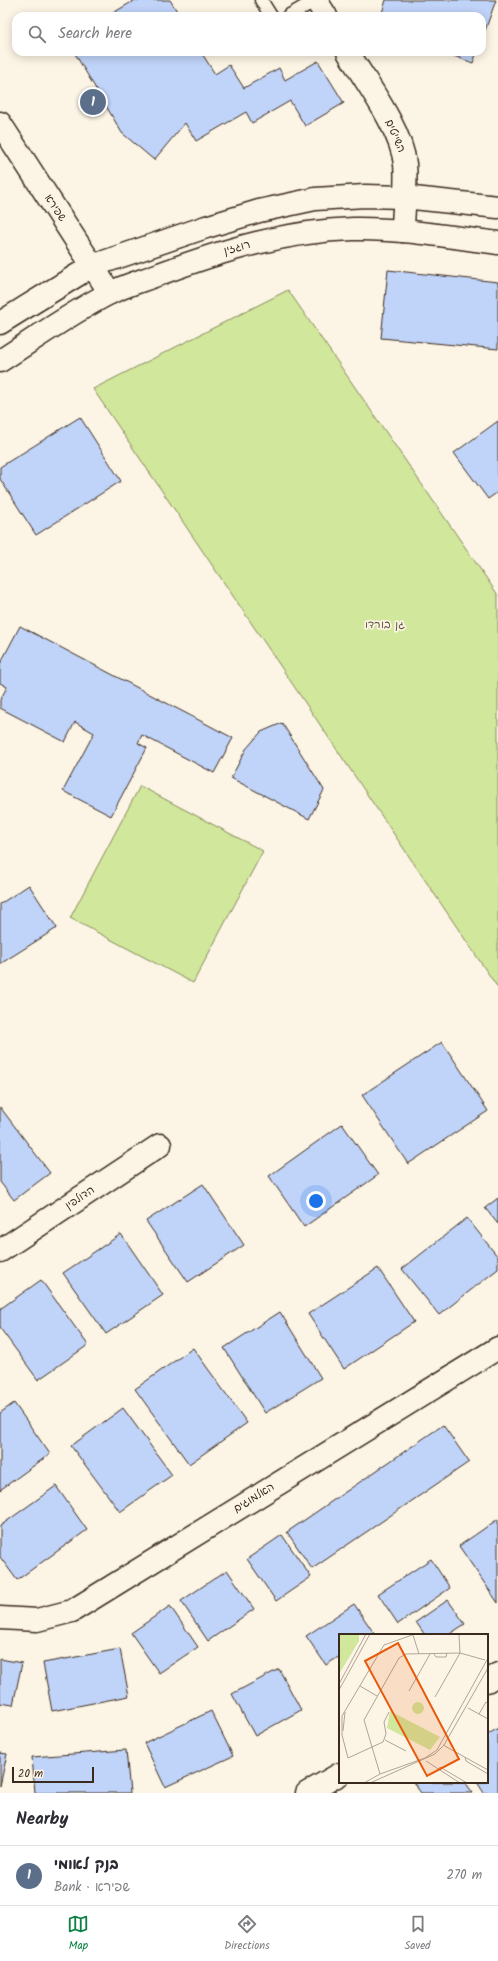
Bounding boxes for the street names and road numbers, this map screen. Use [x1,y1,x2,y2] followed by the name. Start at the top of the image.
[380,116,410,156] street label: השייטים
[39,191,71,226] street label: שפירא
[222,236,252,260] street label: רוגזין
[61,1181,99,1215] street label: הדולפין
[230,1478,278,1518] street label: האלמוגים

